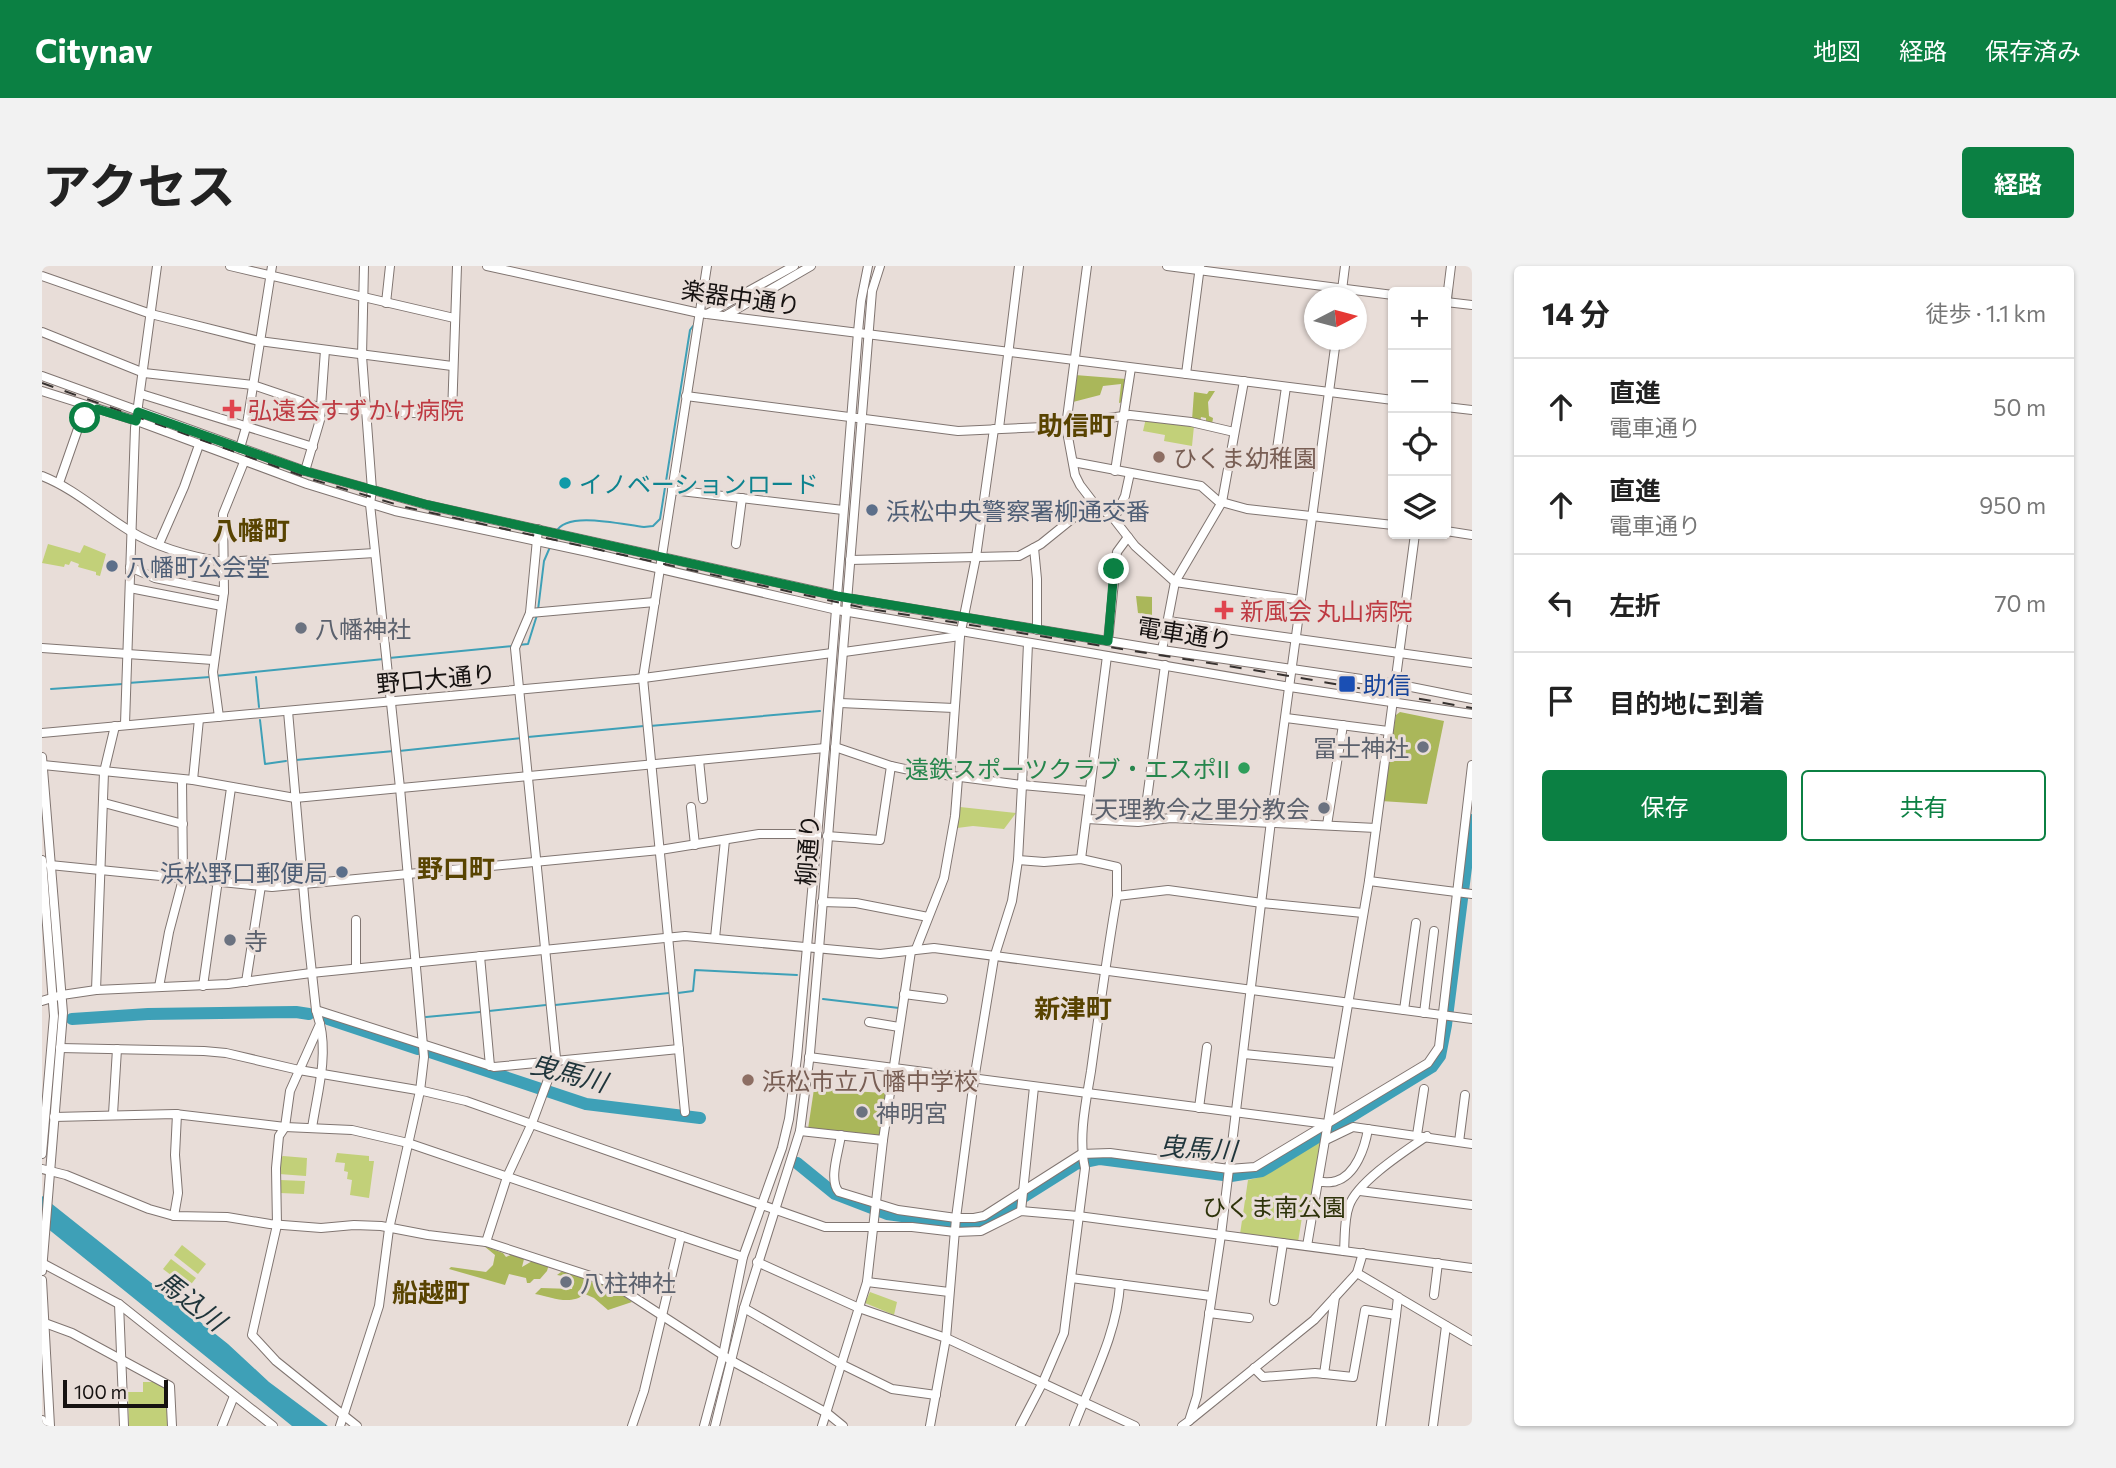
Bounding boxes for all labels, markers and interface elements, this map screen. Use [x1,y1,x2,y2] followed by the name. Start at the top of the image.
[35,29,153,70] text: Citynav
[1813,36,1861,65] text: 地図
[1899,36,1947,65] text: 経路
[1985,36,2081,65] text: 保存済み
[1962,147,2074,218] button: 経路
[42,154,236,214] text: アクセス
[680,274,802,320] street label: 楽器中通り
[1304,287,1367,350] north arrow
[1388,287,1451,539] map controls
[1388,287,1451,350] button: +
[1542,294,1610,331] text: 14 分
[1926,299,2046,327] text: 徒歩 · 1.1 km
[1388,350,1451,413] button: −
[1609,376,1661,407] text: 直進
[1542,388,1580,426] icon: ahead
[1993,393,2046,421] text: 50 m
[248,395,464,424] place label: 弘遠会すずかけ病院
[222,399,242,419] marker: 弘遠会すずかけ病院
[69,402,100,433] route start
[1037,409,1115,440] district label: 助信町
[1388,413,1451,476] button: locate
[1609,413,1701,441] text: 電車通り
[1173,443,1317,472] place label: ひくま幼稚園
[1151,449,1167,465] marker: ひくま幼稚園
[579,469,819,498] place label: イノベーションロード
[1609,474,1661,505] text: 直進
[557,475,573,491] marker: イノベーションロード
[1388,476,1451,539] button: layers
[1542,486,1580,524] icon: ahead
[1979,491,2046,519] text: 950 m
[886,496,1150,525] place label: 浜松中央警察署柳通交番
[864,502,880,518] marker: 浜松中央警察署柳通交番
[1609,511,1701,539] text: 電車通り
[212,514,290,545] district label: 八幡町
[126,552,270,581] place label: 八幡町公会堂
[1098,553,1129,584] route end
[104,558,120,574] marker: 八幡町公会堂
[1542,584,1580,622] icon: left
[1609,589,1661,620] text: 左折
[1994,589,2046,617] text: 70 m
[1240,596,1413,625] place label: 新風会 丸山病院
[1214,600,1234,620] marker: 新風会 丸山病院
[1135,611,1235,655] street label: 電車通り
[315,614,411,643] place label: 八幡神社
[293,620,309,636] marker: 八幡神社
[375,658,497,698] street label: 野口大通り
[1363,670,1411,699] place label: 助信
[1337,674,1357,694] marker: 助信
[1542,682,1580,720] icon: arrive
[1609,687,1765,718] text: 目的地に到着
[1313,733,1409,762] place label: 冨士神社
[1415,739,1431,755] marker: 冨士神社
[905,754,1230,783] place label: 遠鉄スポーツクラブ・エスポII
[1236,760,1252,776] marker: 遠鉄スポーツクラブ・エスポII
[1542,770,1787,841] button: 保存
[1801,770,2046,841] button: 共有
[1094,794,1310,823] place label: 天理教今之里分教会
[1316,800,1332,816] marker: 天理教今之里分教会
[790,813,824,887] street label: 柳通り
[417,852,495,883] district label: 野口町
[160,858,328,887] place label: 浜松野口郵便局
[334,864,350,880] marker: 浜松野口郵便局
[244,926,268,955] place label: 寺
[222,932,238,948] marker: 寺
[1034,992,1112,1023] district label: 新津町
[527,1047,614,1098] water label: 曳馬川
[762,1066,978,1095] place label: 浜松市立八幡中学校
[740,1072,756,1088] marker: 浜松市立八幡中学校
[876,1098,948,1127] place label: 神明宮
[854,1104,870,1120] marker: 神明宮
[1158,1129,1241,1165] water label: 曳馬川
[1202,1192,1346,1221] park label: ひくま南公園
[152,1264,235,1338] water label: 馬込川
[580,1268,676,1297] place label: 八柱神社
[558,1274,574,1290] marker: 八柱神社
[392,1276,470,1307] district label: 船越町
[63,1377,168,1409] scale bar
[74,1380,127,1403] text: 100 m

